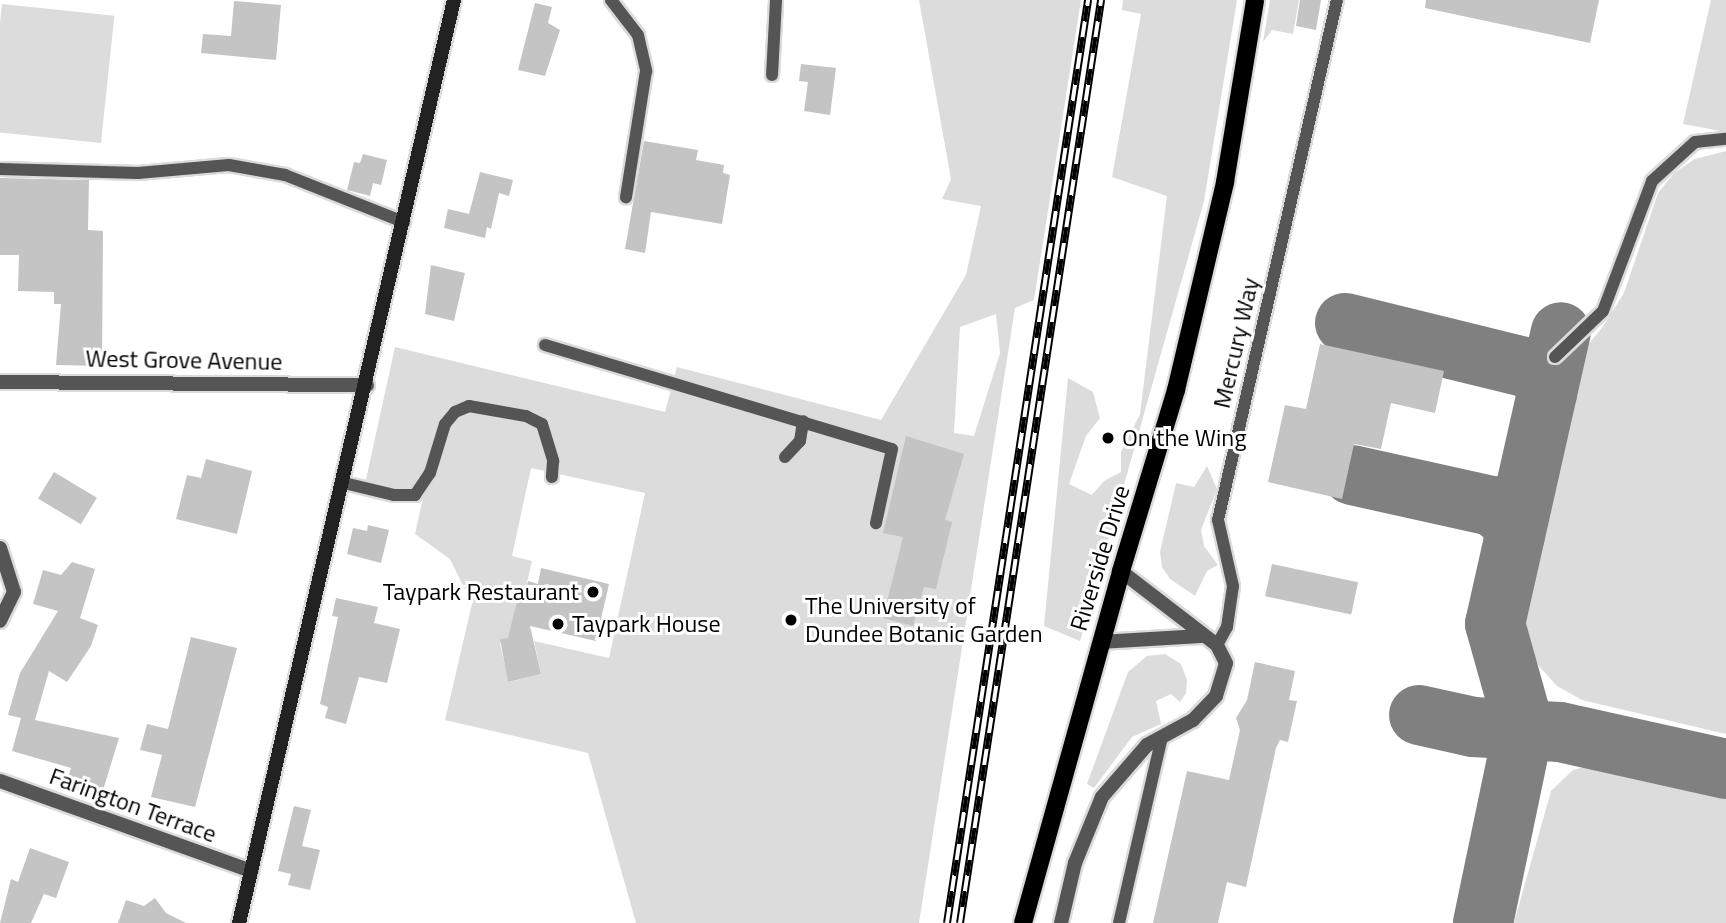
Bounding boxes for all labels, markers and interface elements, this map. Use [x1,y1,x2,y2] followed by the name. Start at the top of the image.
[1207,275,1265,411] street label: Mercury Way
[85,344,283,376] street label: West Grove Avenue
[1122,424,1246,452] place label: On the Wing
[1100,430,1116,446] marker: On the Wing
[1064,482,1136,634] street label: Riverside Drive
[383,578,579,606] place label: Taypark Restaurant
[585,584,601,600] marker: Taypark Restaurant
[805,592,1043,648] place label: The University of Dundee Botanic Garden
[572,610,721,638] place label: Taypark House
[783,612,799,628] marker: The University of Dundee Botanic Garden
[550,616,566,632] marker: Taypark House
[46,761,220,849] street label: Farington Terrace

